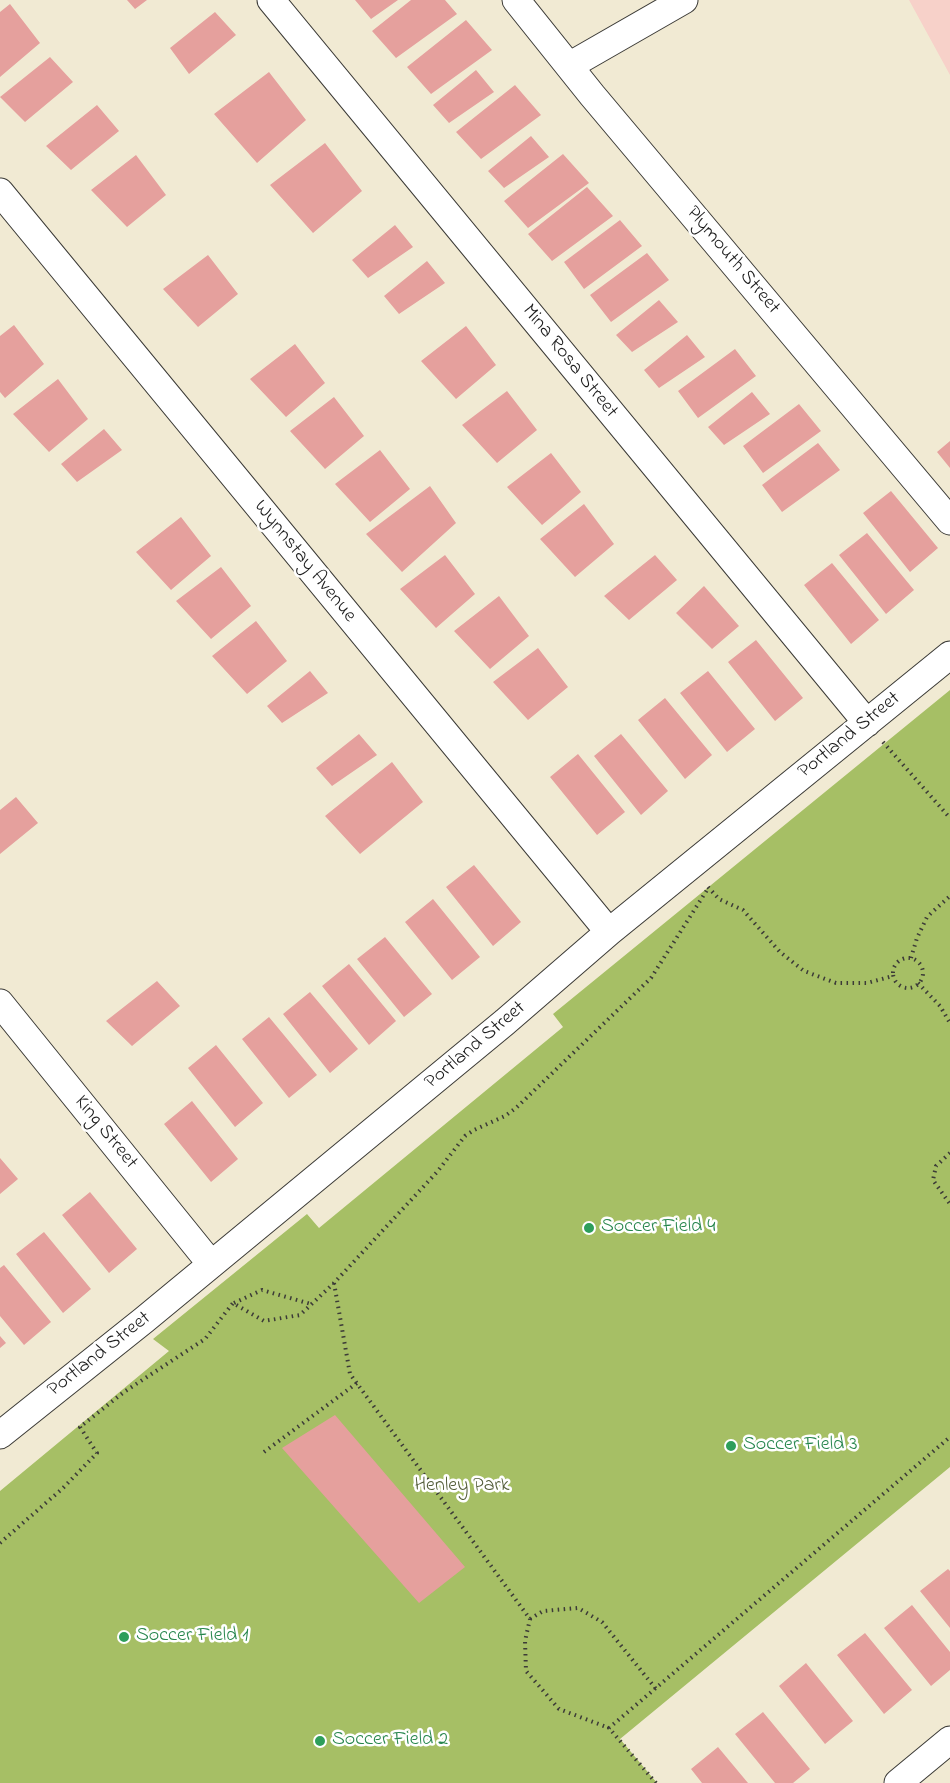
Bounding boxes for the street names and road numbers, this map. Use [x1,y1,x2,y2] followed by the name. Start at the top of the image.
[680,202,784,320] street label: Plymouth Street
[516,300,622,424] street label: Mina Rosa Street
[247,496,361,628] street label: Wynnstay Avenue
[794,688,906,784] street label: Portland Street
[421,997,531,1095] street label: Portland Street
[68,1091,142,1175] street label: King Street
[44,1307,156,1403] street label: Portland Street

